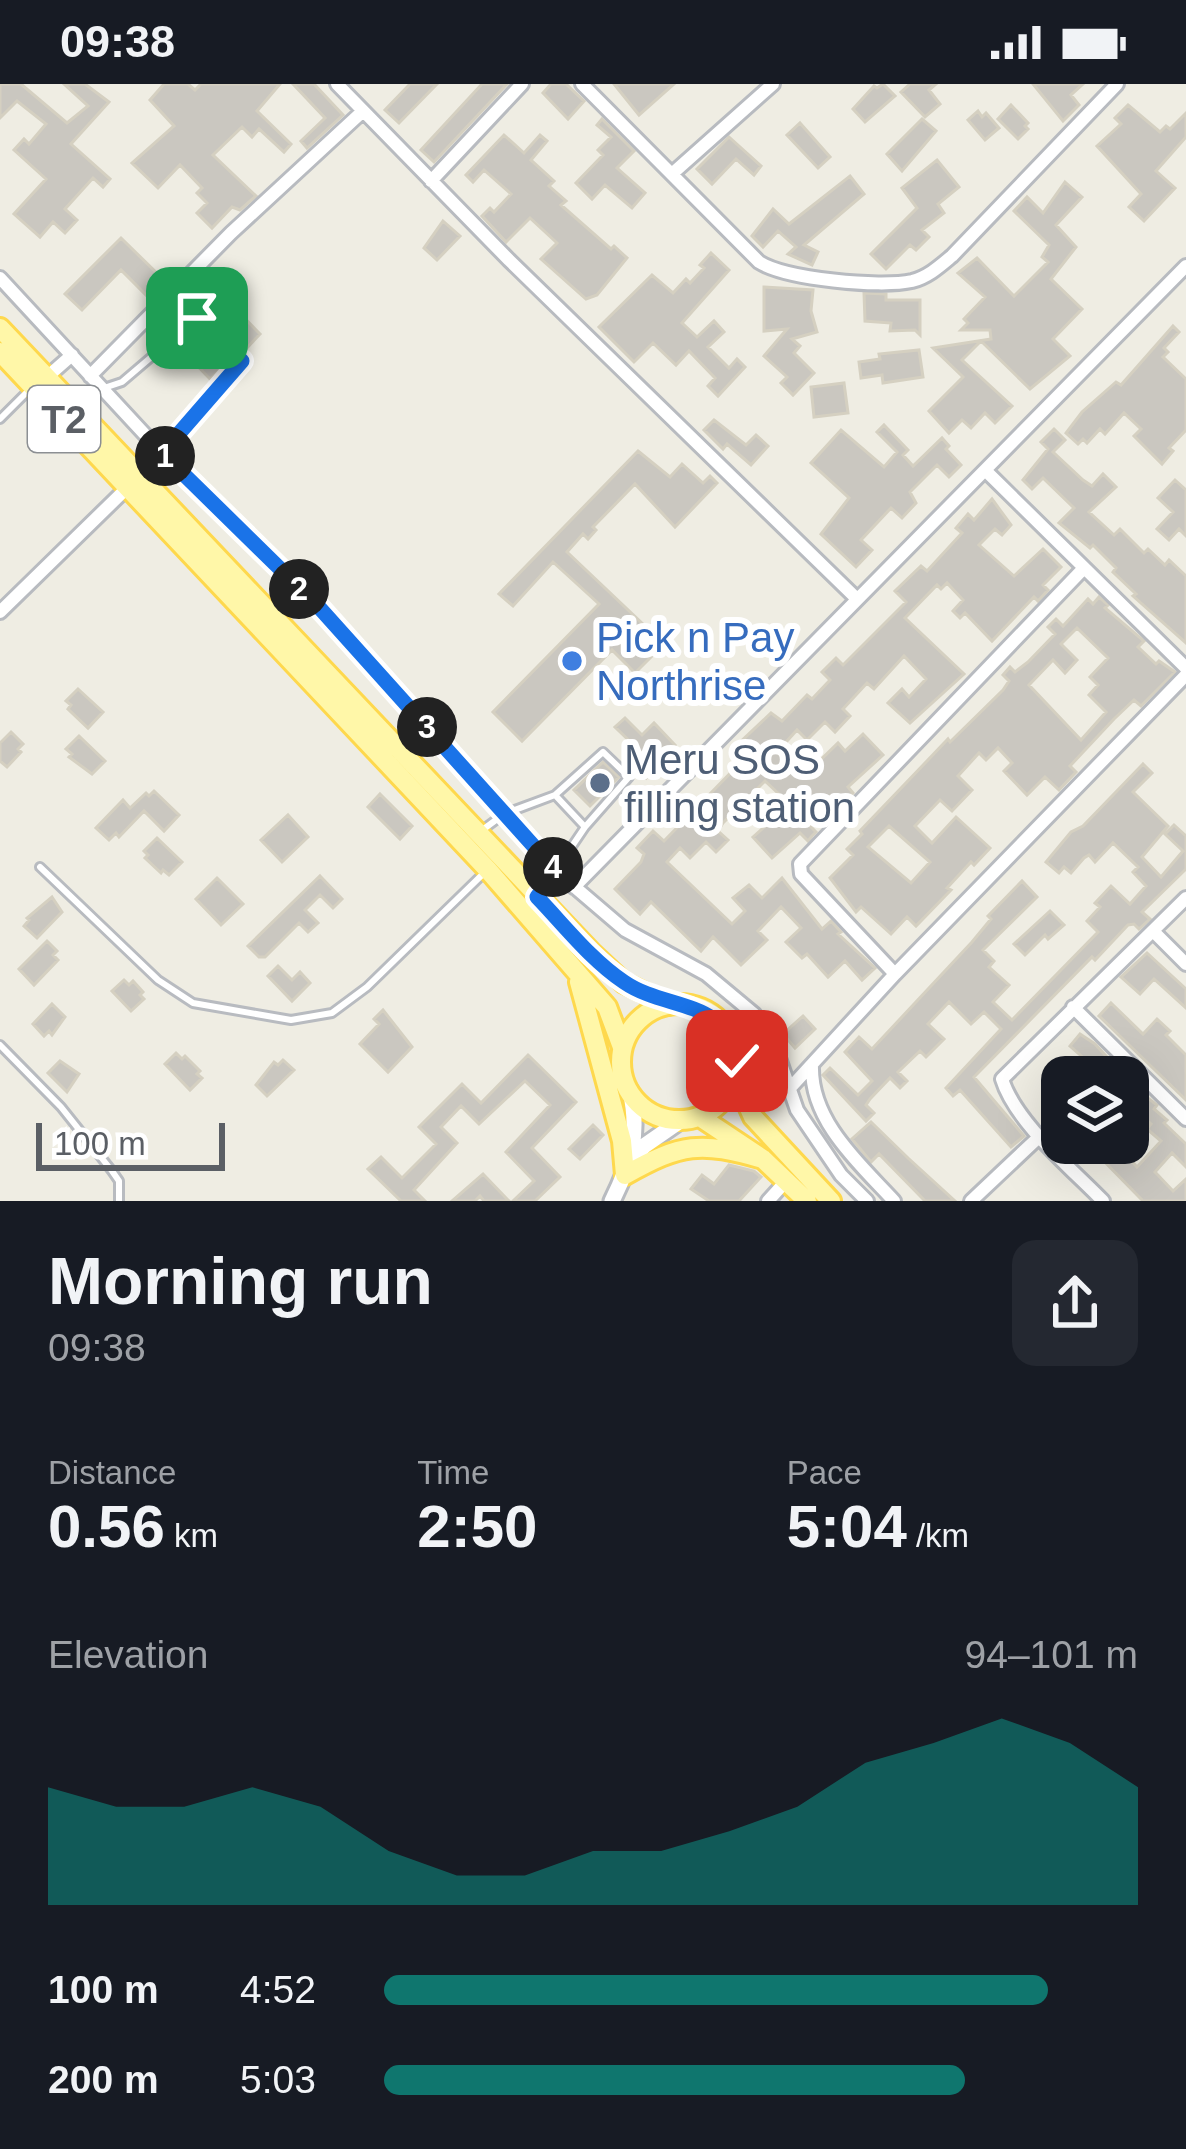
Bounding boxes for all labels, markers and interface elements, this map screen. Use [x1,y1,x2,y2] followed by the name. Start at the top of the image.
[60,16,175,67] text: 09:38
[146,267,248,369] pin
[164,285,230,351] icon: arrive
[28,386,100,452] road number: T2
[135,426,195,486] pin: 1
[156,437,174,474] text: 1
[269,559,329,619] pin: 2
[290,570,308,607] text: 2
[596,614,794,709] place label: Pick n Pay Northrise
[559,648,585,674] marker: Pick n Pay Northrise
[397,697,457,757] pin: 3
[418,708,436,745] text: 3
[624,736,855,831] place label: Meru SOS filling station
[587,770,613,796] marker: Meru SOS filling station
[523,837,583,897] pin: 4
[544,848,562,885] text: 4
[686,1010,788,1112] pin
[704,1028,770,1094] icon: check
[1041,1056,1149,1164] map controls
[1041,1056,1149,1164] button: layers
[36,1117,225,1170] scale bar
[54,1125,146,1162] text: 100 m
[1012,1240,1138,1366] button: share
[48,1244,433,1318] text: Morning run
[48,1326,146,1369] text: 09:38
[48,1454,176,1491] text: Distance
[417,1454,489,1491] text: Time
[787,1454,862,1491] text: Pace
[48,1493,165,1560] text: 0.56
[417,1493,537,1560] text: 2:50
[787,1493,907,1560] text: 5:04
[165,1517,218,1554] text: km
[907,1517,969,1554] text: /km
[48,1633,208,1676] text: Elevation
[965,1633,1138,1676] text: 94–101 m
[48,1968,159,2011] text: 100 m
[240,1968,316,2011] text: 4:52
[48,2058,159,2101] text: 200 m
[240,2058,316,2101] text: 5:03

